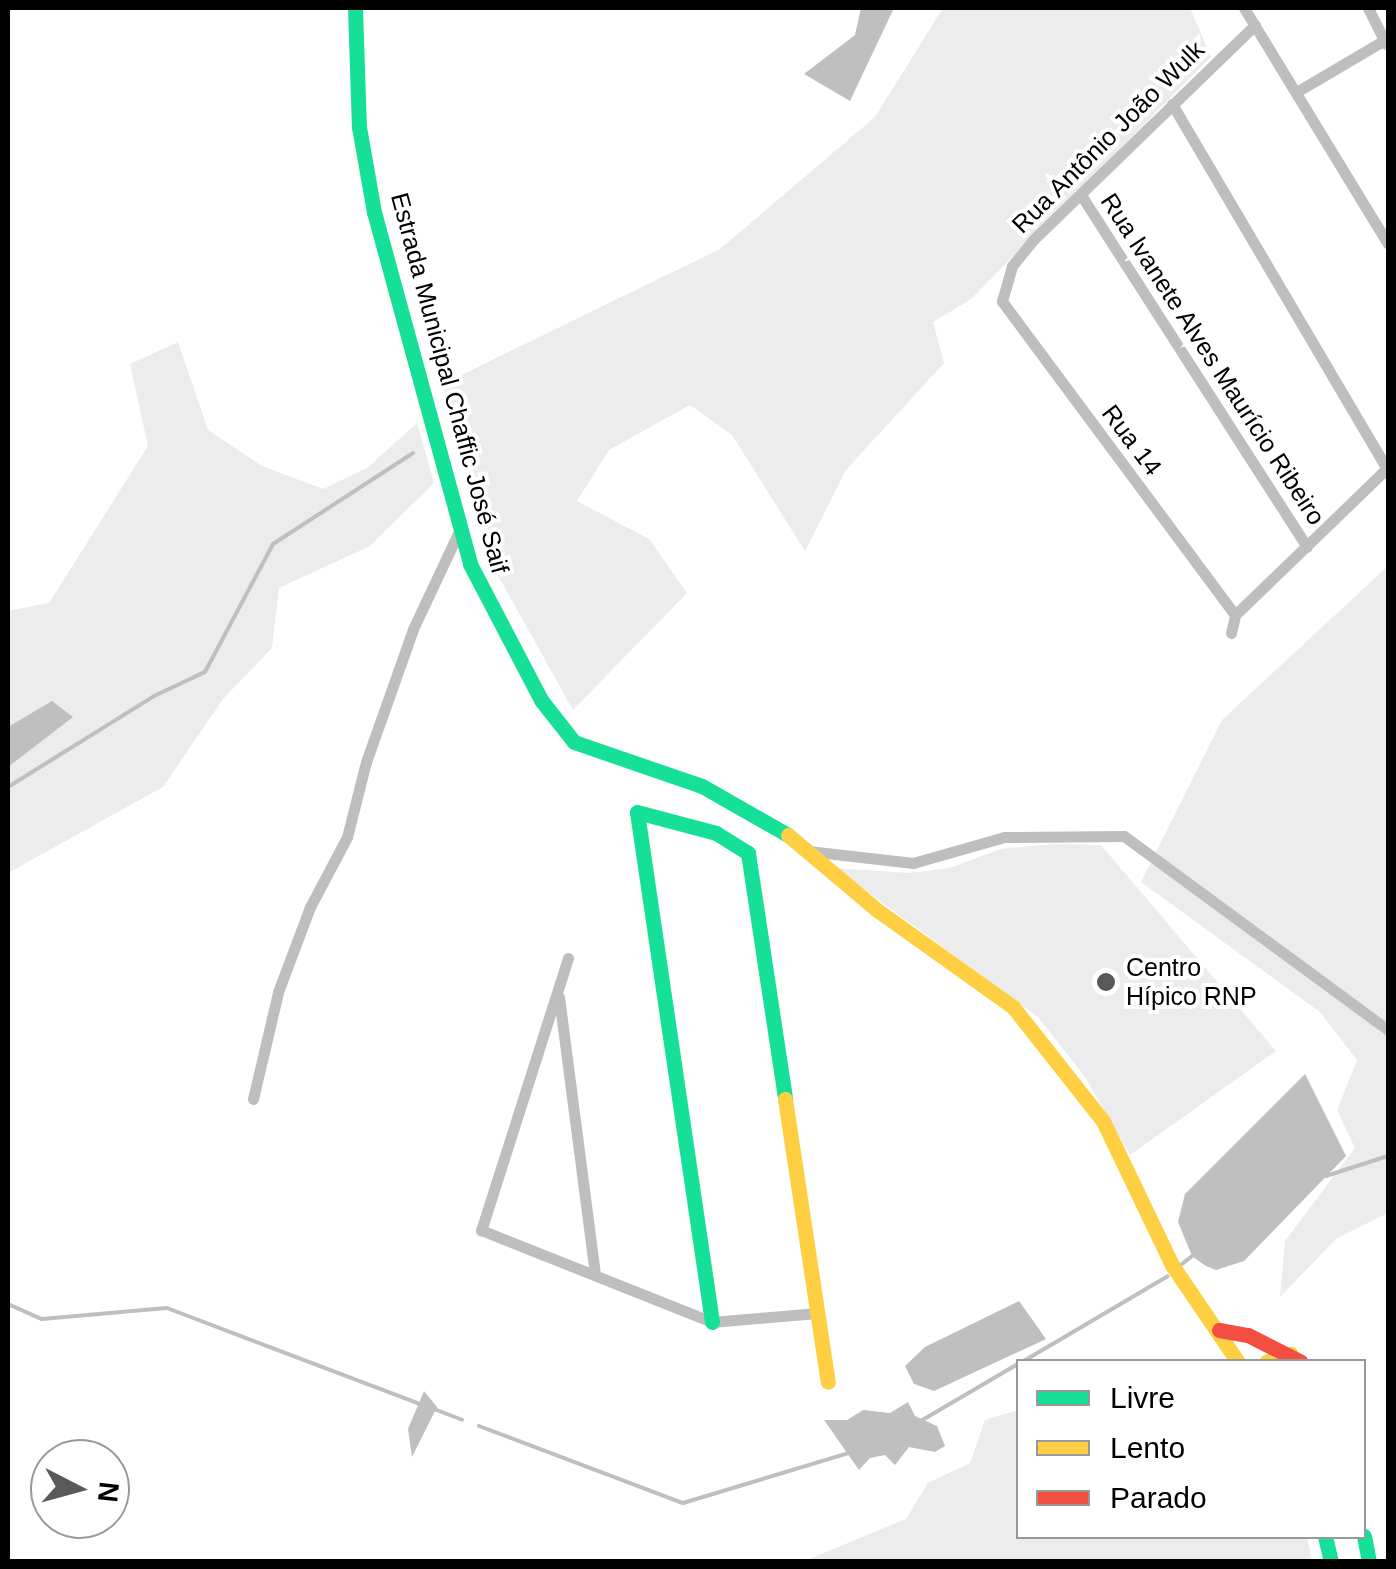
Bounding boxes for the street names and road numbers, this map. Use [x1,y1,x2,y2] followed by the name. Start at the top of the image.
[1005,34,1211,240] street label: Rua Antônio João Wulk
[1094,187,1332,531] street label: Rua lvanete Alves Maurício Ribeiro
[385,189,515,577] street label: Estrada Municipal Chaffic José Saif
[1096,399,1168,481] street label: Rua 14

